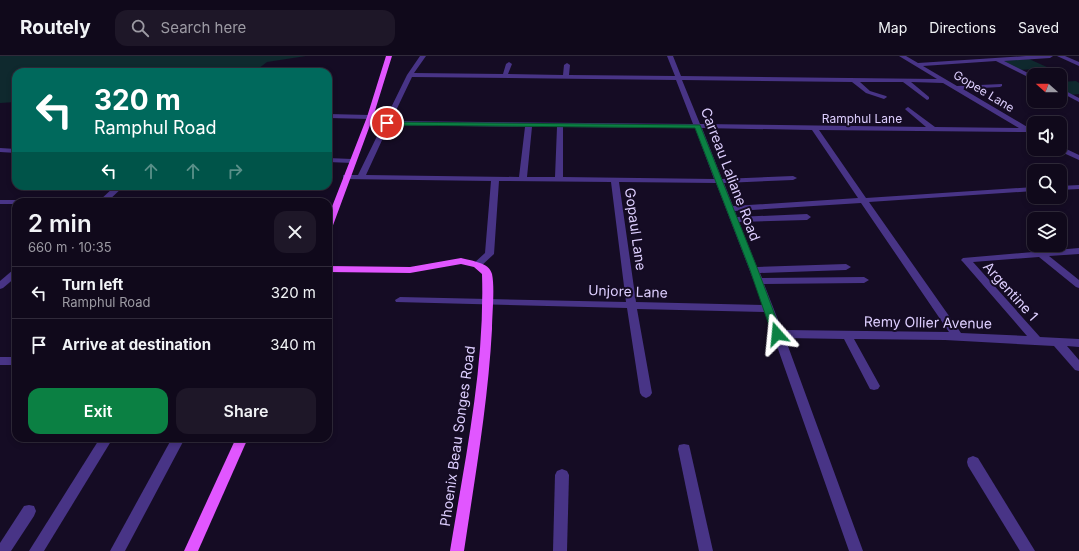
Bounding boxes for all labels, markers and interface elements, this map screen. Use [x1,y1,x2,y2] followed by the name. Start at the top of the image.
[115,10,395,46] search box
[20,16,91,39] text: Routely
[129,17,151,39] icon: search
[161,18,246,37] text: Search here
[878,19,907,36] text: Map
[929,19,996,36] text: Directions
[1018,19,1059,36] text: Saved
[951,67,1017,115] street label: Gopee Lane
[1027,68,1067,108] north arrow
[1027,68,1067,252] map controls
[94,83,181,117] text: 320 m
[28,84,80,136] icon: left
[698,105,764,243] street label: Carreau Laliane Road
[370,106,404,140] pin
[822,111,902,126] street label: Ramphul Lane
[376,112,398,134] icon: arrive
[1027,116,1067,156] button: sound
[94,117,217,138] text: Ramphul Road
[98,160,120,182] icon: left
[140,160,162,182] icon: ahead
[182,160,204,182] icon: ahead
[224,160,246,182] icon: right
[1027,164,1067,204] button: search
[622,187,650,271] street label: Gopaul Lane
[28,209,92,238] text: 2 min
[274,211,316,253] button: close
[1027,212,1067,252] button: layers
[28,239,112,255] text: 660 m · 10:35
[980,258,1042,324] street label: Argentine 1
[62,275,123,294] text: Turn left
[588,281,668,301] street label: Unjore Lane
[28,282,50,304] icon: left
[271,283,316,302] text: 320 m
[62,294,151,310] text: Ramphul Road
[864,312,992,332] street label: Remy Ollier Avenue
[756,313,798,355] position arrow
[28,334,50,356] icon: arrive
[62,335,211,354] text: Arrive at destination
[270,335,316,354] text: 340 m
[436,345,478,527] street label: Phoenix Beau Songes Road
[28,388,168,434] button: Exit
[176,388,316,434] button: Share

